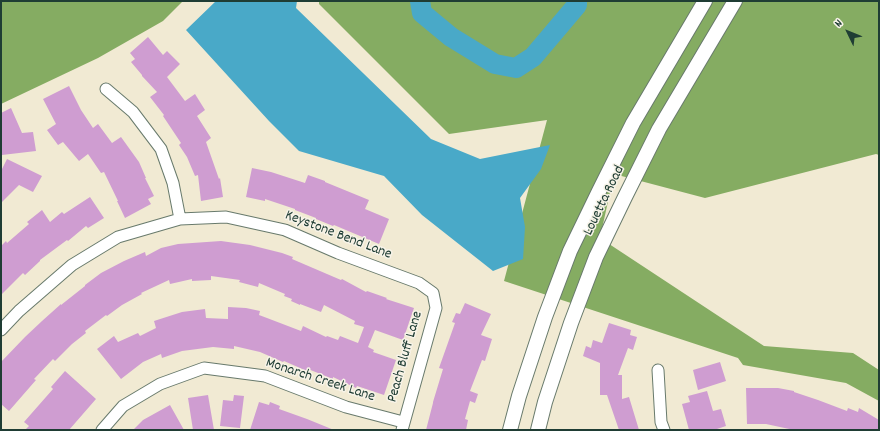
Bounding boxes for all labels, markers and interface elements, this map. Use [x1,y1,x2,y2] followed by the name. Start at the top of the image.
[828,12,868,52] north arrow
[832,16,847,31] text: N
[580,163,630,239] street label: Louetta Road
[282,207,394,265] street label: Keystone Bend Lane
[384,309,428,405] street label: Peach Bluff Lane
[263,355,377,407] street label: Monarch Creek Lane

